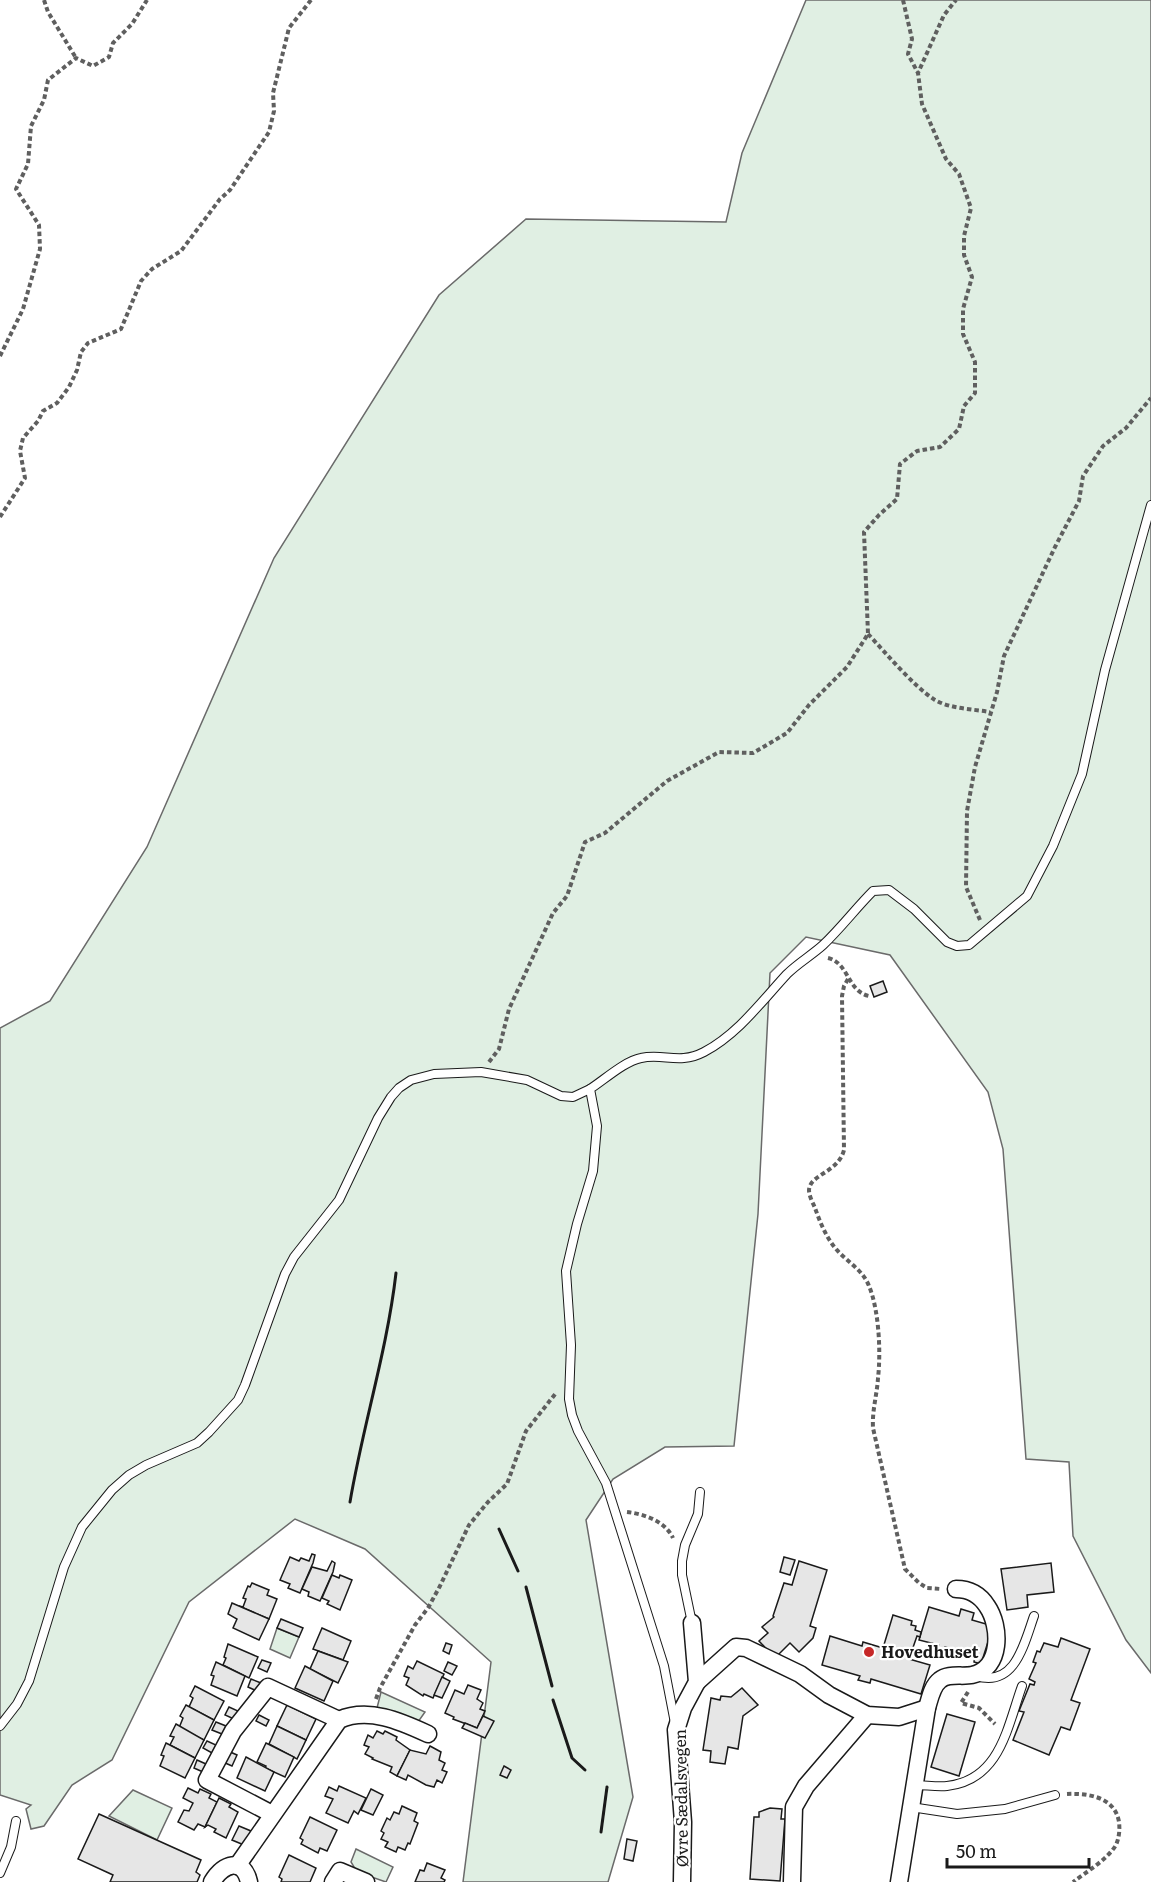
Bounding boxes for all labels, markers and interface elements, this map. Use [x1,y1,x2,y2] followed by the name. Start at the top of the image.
[881,1639,979,1663] place label: Hovedhuset
[862,1645,876,1659] marker: Hovedhuset
[667,1728,693,1867] street label: Øvre Sædalsvegen
[947,1831,1090,1869] scale bar
[956,1837,997,1864] text: 50 m

